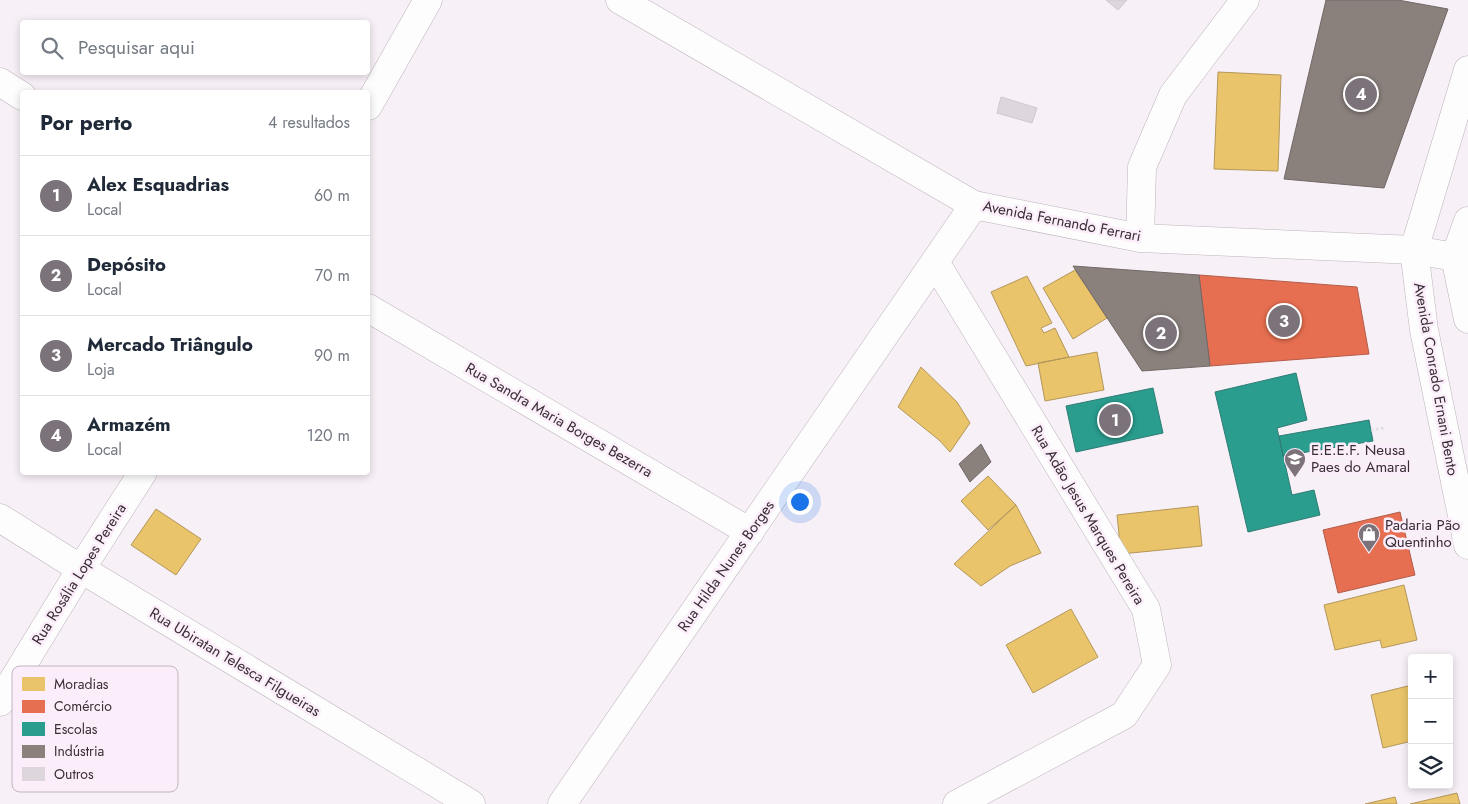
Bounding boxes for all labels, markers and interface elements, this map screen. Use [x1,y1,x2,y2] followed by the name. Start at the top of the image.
[20,20,370,75] search box
[38,34,66,62] icon: search
[78,34,195,61] text: Pesquisar aqui
[1345,75,1377,113] pin: 4
[40,108,132,138] text: Por perto
[268,111,350,134] text: 4 resultados
[87,171,229,198] text: Alex Esquadrias
[52,184,60,207] text: 1
[314,184,350,207] text: 60 m
[981,195,1143,247] street label: Avenida Fernando Ferrari
[87,198,122,221] text: Local
[87,251,166,278] text: Depósito
[51,264,61,287] text: 2
[315,264,350,287] text: 70 m
[87,278,122,301] text: Local
[1408,281,1464,477] street label: Avenida Conrado Ernani Bento
[1268,302,1300,340] pin: 3
[1145,314,1177,352] pin: 2
[87,331,253,358] text: Mercado Triângulo
[51,344,61,367] text: 3
[314,344,350,367] text: 90 m
[461,357,657,483] street label: Rua Sandra Maria Borges Bezerra
[87,358,115,381] text: Loja
[1099,401,1131,439] pin: 1
[87,411,171,438] text: Armazém
[1026,421,1150,609] street label: Rua Adão Jesus Marques Pereira
[50,424,62,447] text: 4
[307,424,350,447] text: 120 m
[87,438,122,461] text: Local
[1311,439,1410,478] place label: E.E.E.F. Neusa Paes do Amaral
[1283,447,1307,478] school or university icon: E.E.E.F. Neusa Paes do Amaral
[787,489,813,515] your location
[672,496,780,636] street label: Rua Hilda Nunes Borges
[26,499,132,649] street label: Rua Rosália Lopes Pereira
[1385,514,1460,553] place label: Padaria Pão Quentinho
[1357,522,1381,553] shop icon: Padaria Pão Quentinho
[145,602,325,722] street label: Rua Ubiratan Telesca Filgueiras
[1408,654,1453,789] map controls
[1408,654,1453,699] button: +
[12,666,178,792] legend
[54,674,109,694] text: Moradias
[54,696,112,716] text: Comércio
[1408,699,1453,744] button: −
[54,719,98,739] text: Escolas
[54,741,104,761] text: Indústria
[1408,744,1453,789] button: layers
[54,764,94,784] text: Outros

